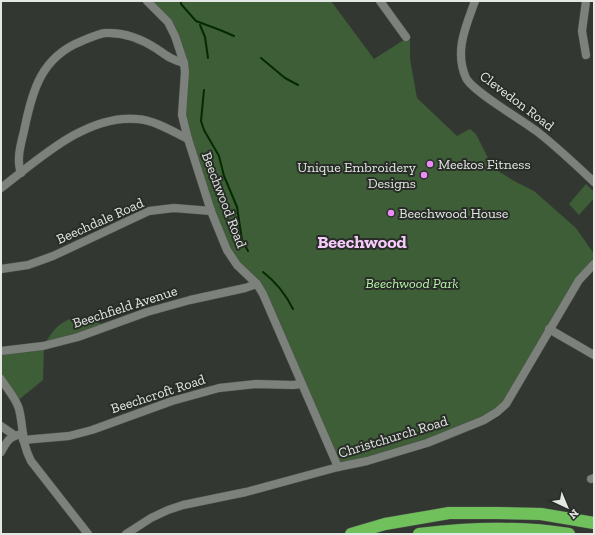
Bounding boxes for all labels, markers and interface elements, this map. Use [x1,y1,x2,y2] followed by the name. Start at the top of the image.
[476,68,558,135] street label: Clevedon Road
[198,150,250,251] street label: Beechwood Road
[438,156,531,173] place label: Meekos Fitness
[297,159,417,192] place label: Unique Embroidery Designs
[425,159,435,169] marker: Meekos Fitness
[419,170,429,180] marker: Unique Embroidery Designs
[54,194,147,248] street label: Beechdale Road
[399,205,509,222] place label: Beechwood House
[386,208,396,218] marker: Beechwood House
[317,231,408,253] district label: Beechwood
[366,275,458,292] park label: Beechwood Park
[71,282,180,332] street label: Beechfield Avenue
[109,371,208,417] street label: Beechcroft Road
[336,412,450,462] street label: Christchurch Road
[547,487,587,527] north arrow
[566,506,581,522] text: N

